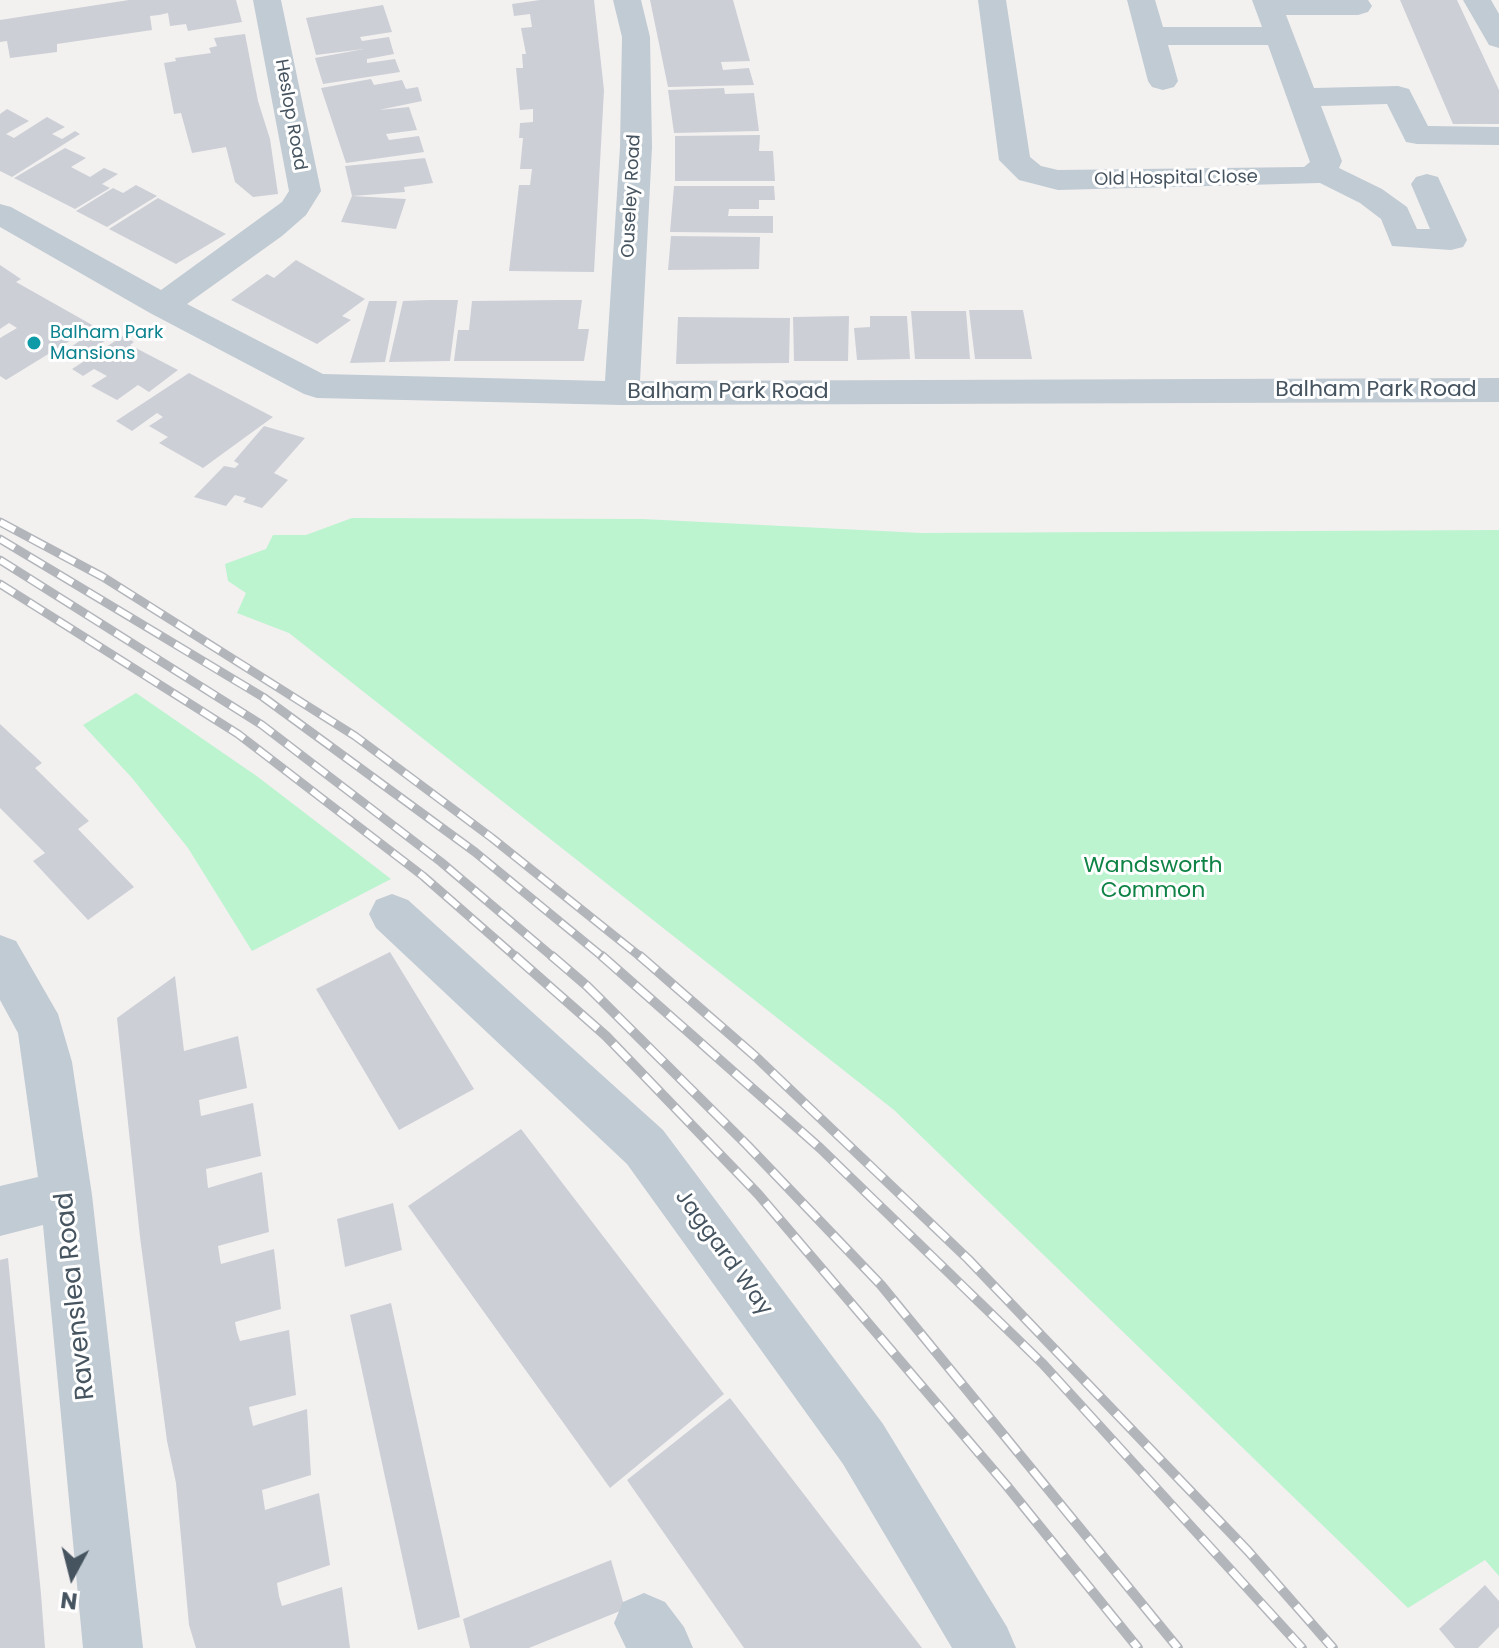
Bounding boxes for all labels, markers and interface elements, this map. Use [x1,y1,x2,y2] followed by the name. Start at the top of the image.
[270,58,310,172] street label: Heslop Road
[618,134,646,258] street label: Ouseley Road
[1094,167,1258,191] street label: Old Hospital Close
[50,322,163,364] place label: Balham Park Mansions
[25,334,43,352] marker: Balham Park Mansions
[1275,377,1477,403] street label: Balham Park Road
[627,379,829,405] street label: Balham Park Road
[1083,853,1223,904] park label: Wandsworth Common
[669,1185,777,1321] street label: Jaggard Way
[50,1190,102,1402] street label: Ravenslea Road
[32,1536,112,1616] north arrow
[59,1584,79,1617] text: N

